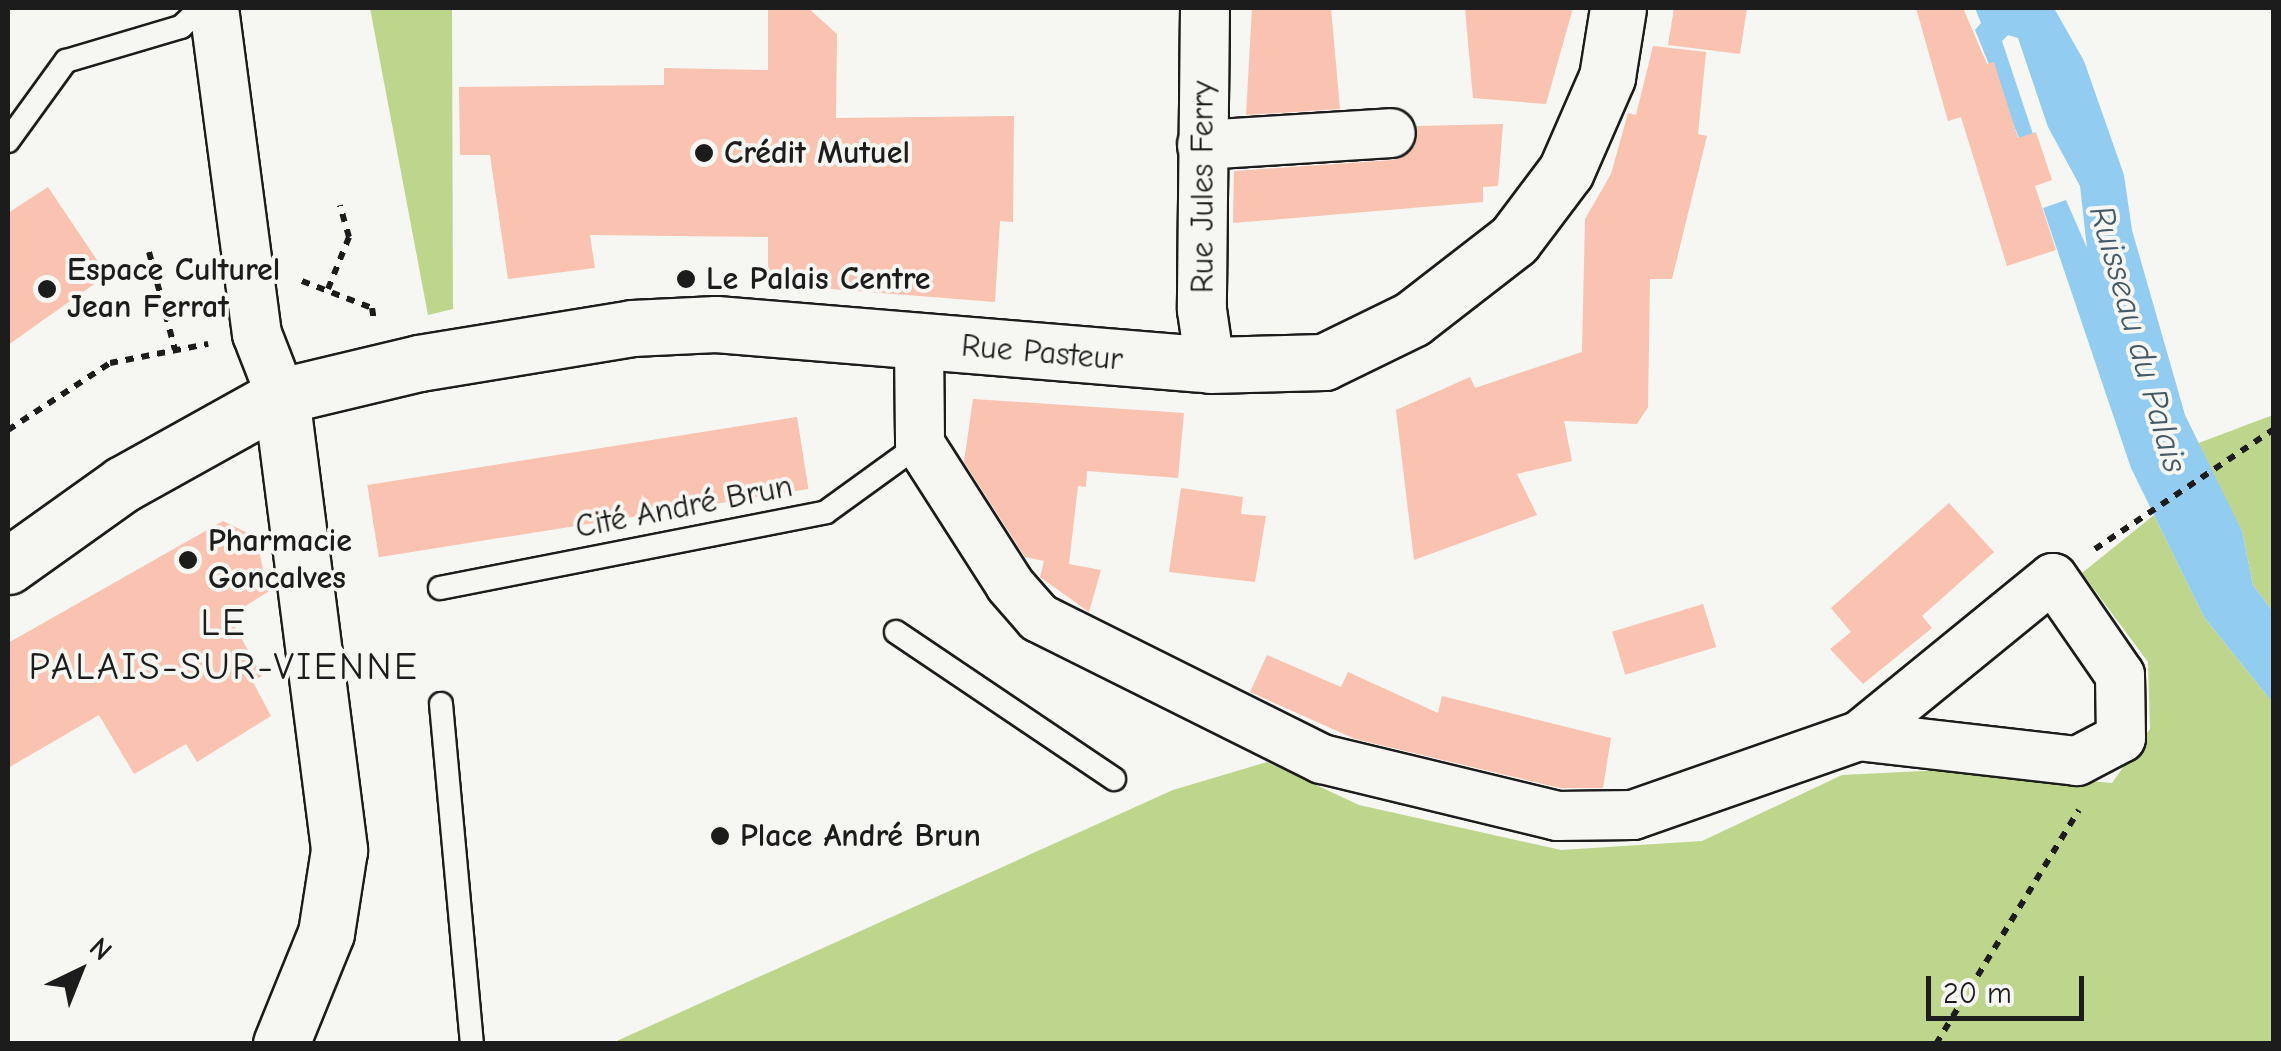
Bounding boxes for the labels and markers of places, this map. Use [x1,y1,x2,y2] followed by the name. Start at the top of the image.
[724,134,910,172] place label: Crédit Mutuel
[693,142,715,164] marker: Crédit Mutuel
[67,252,280,327] place label: Espace Culturel Jean Ferrat
[706,260,931,298] place label: Le Palais Centre
[675,268,697,290] marker: Le Palais Centre
[36,278,58,300] marker: Espace Culturel Jean Ferrat
[208,523,352,598] place label: Pharmacie Goncalves
[177,549,199,571] marker: Pharmacie Goncalves
[740,817,981,855] place label: Place André Brun
[709,825,731,847] marker: Place André Brun

